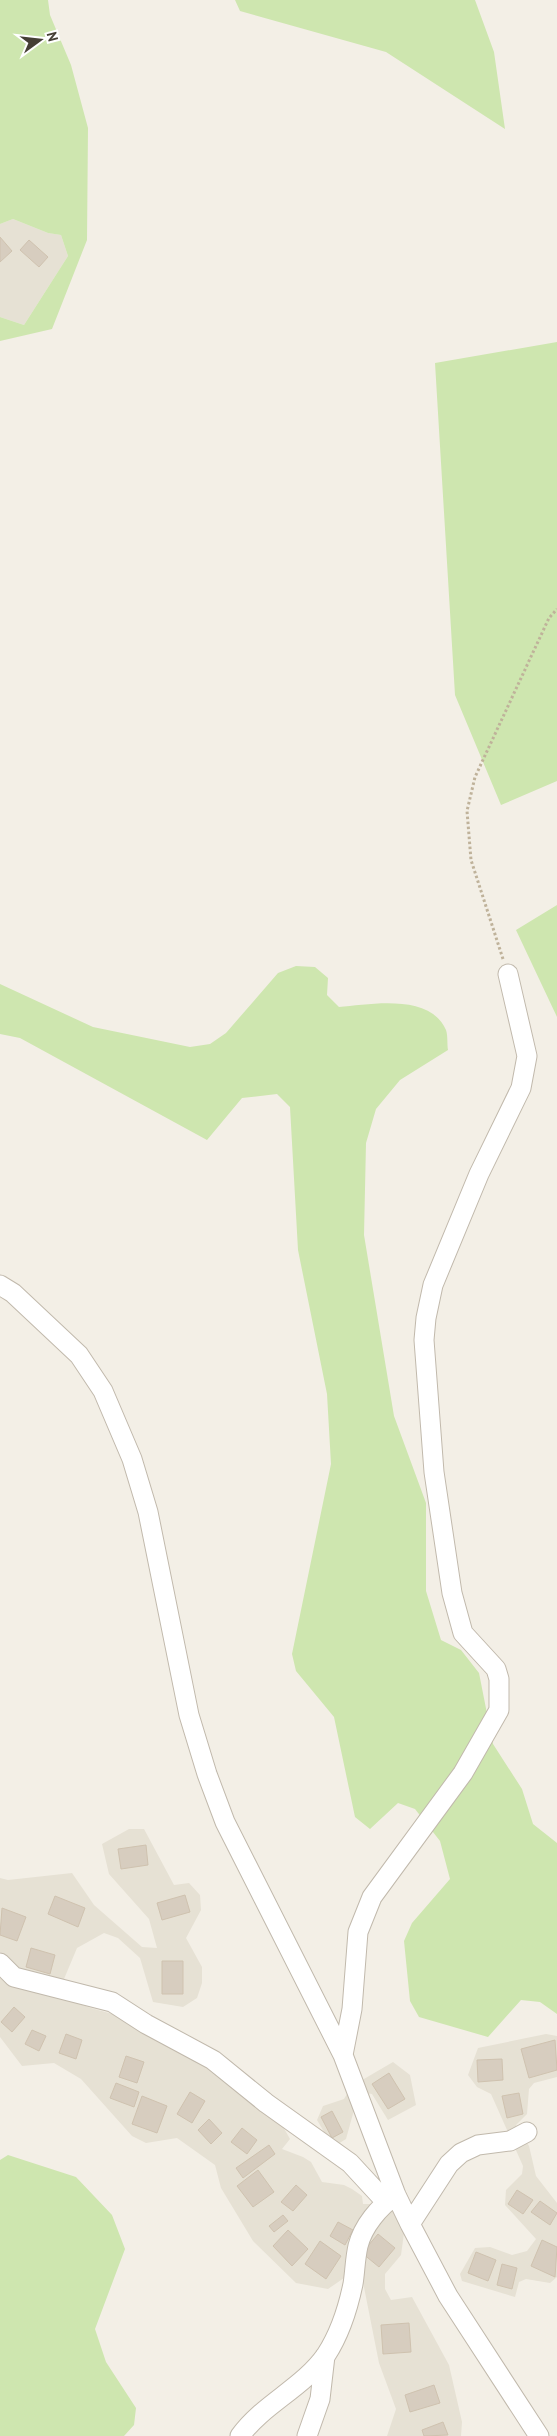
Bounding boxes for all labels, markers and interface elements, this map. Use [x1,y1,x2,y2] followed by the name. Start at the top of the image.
[15,15,65,65] north arrow
[43,30,62,43] text: N

